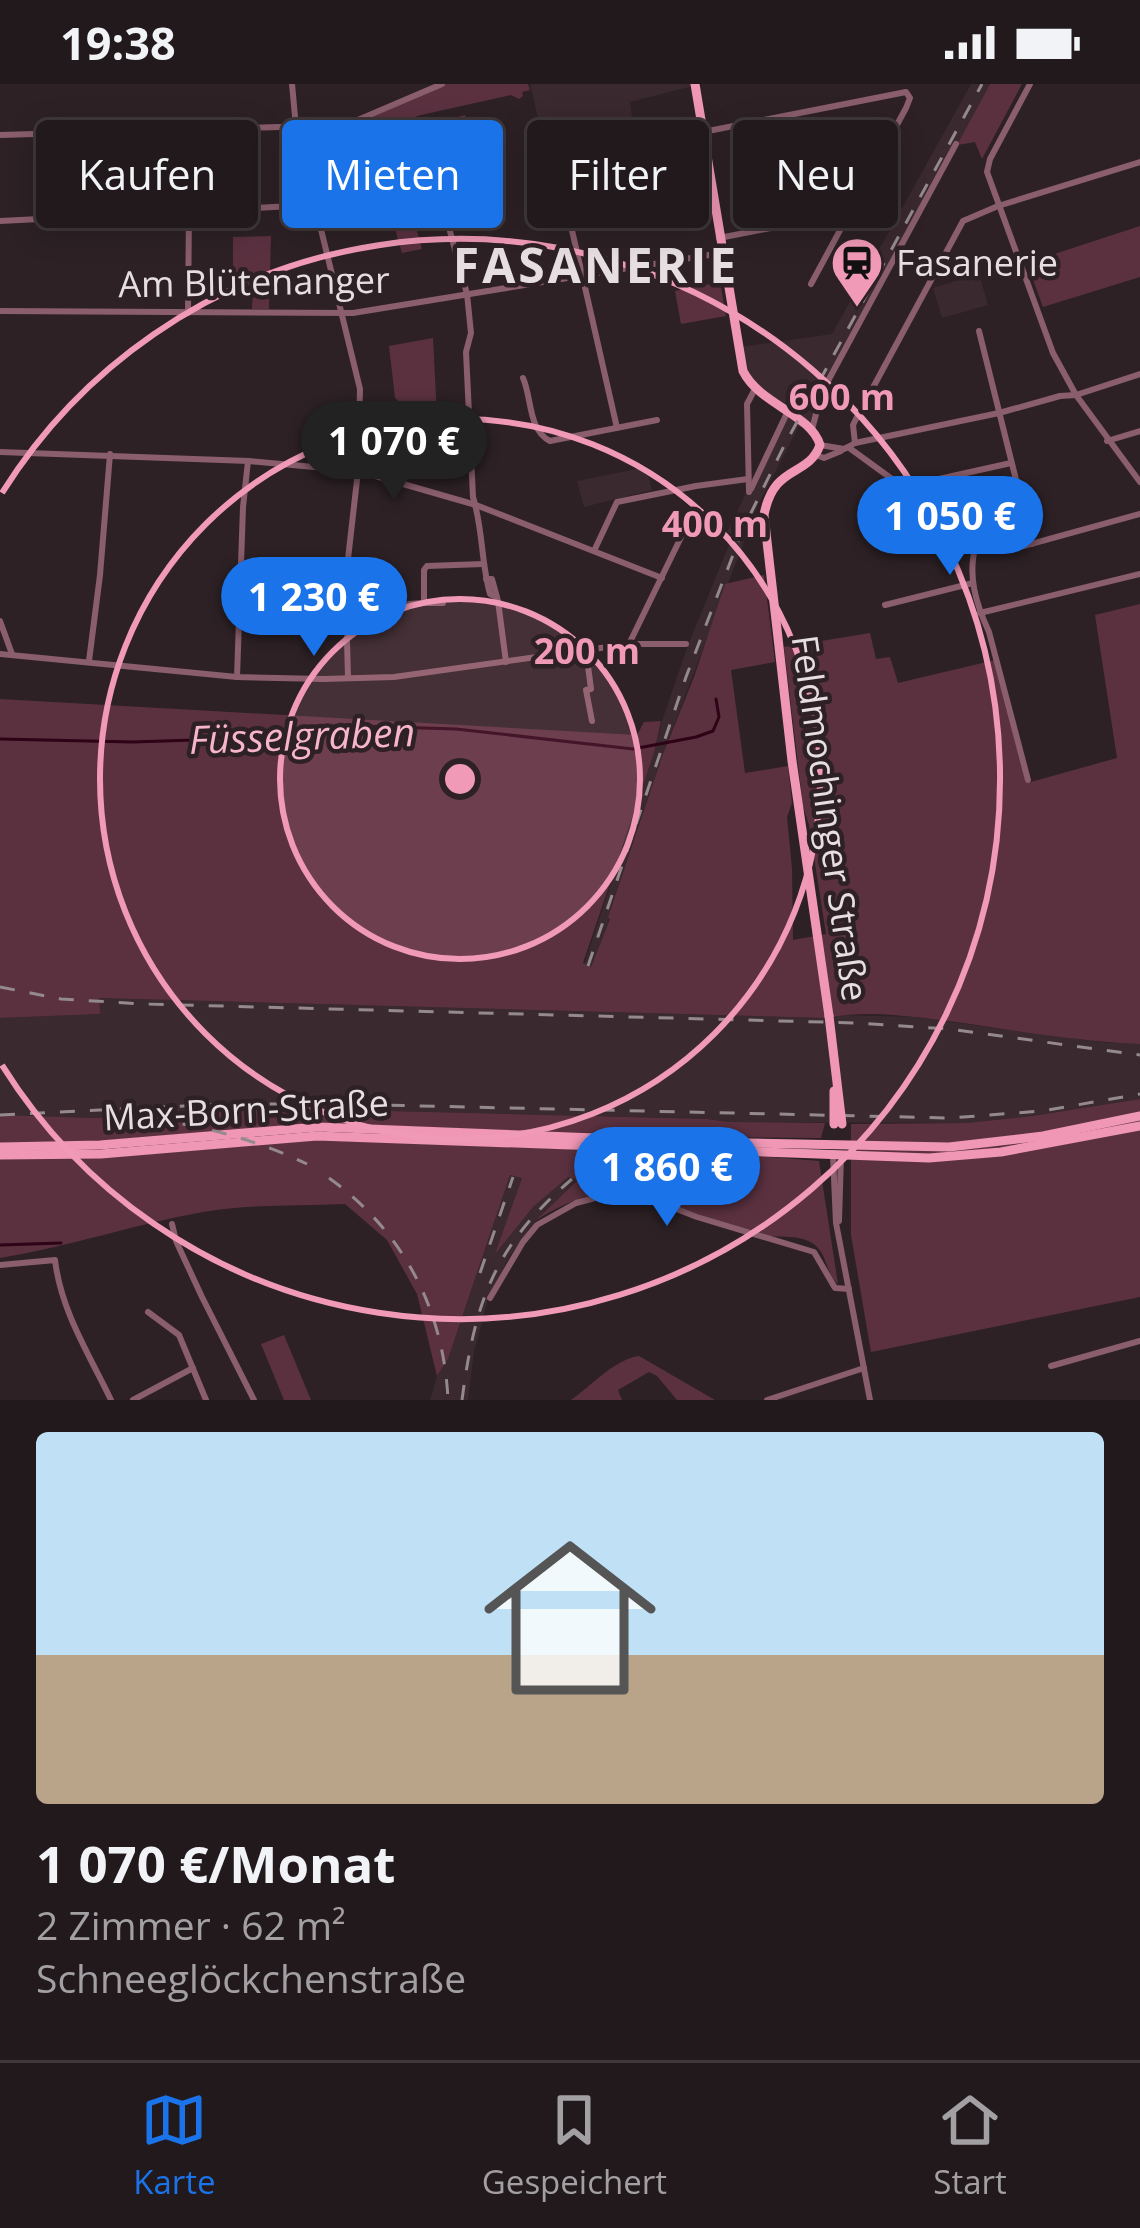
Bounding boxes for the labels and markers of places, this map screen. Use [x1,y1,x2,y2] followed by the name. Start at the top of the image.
[829,235,885,309] station icon: Fasanerie
[896,238,1058,287] place label: Fasanerie
[283,401,505,503] pin: 1 070 €
[839,476,1061,578] pin: 1 050 €
[203,557,425,659] pin: 1 230 €
[439,758,481,800] centre of rings
[556,1127,778,1229] pin: 1 860 €

